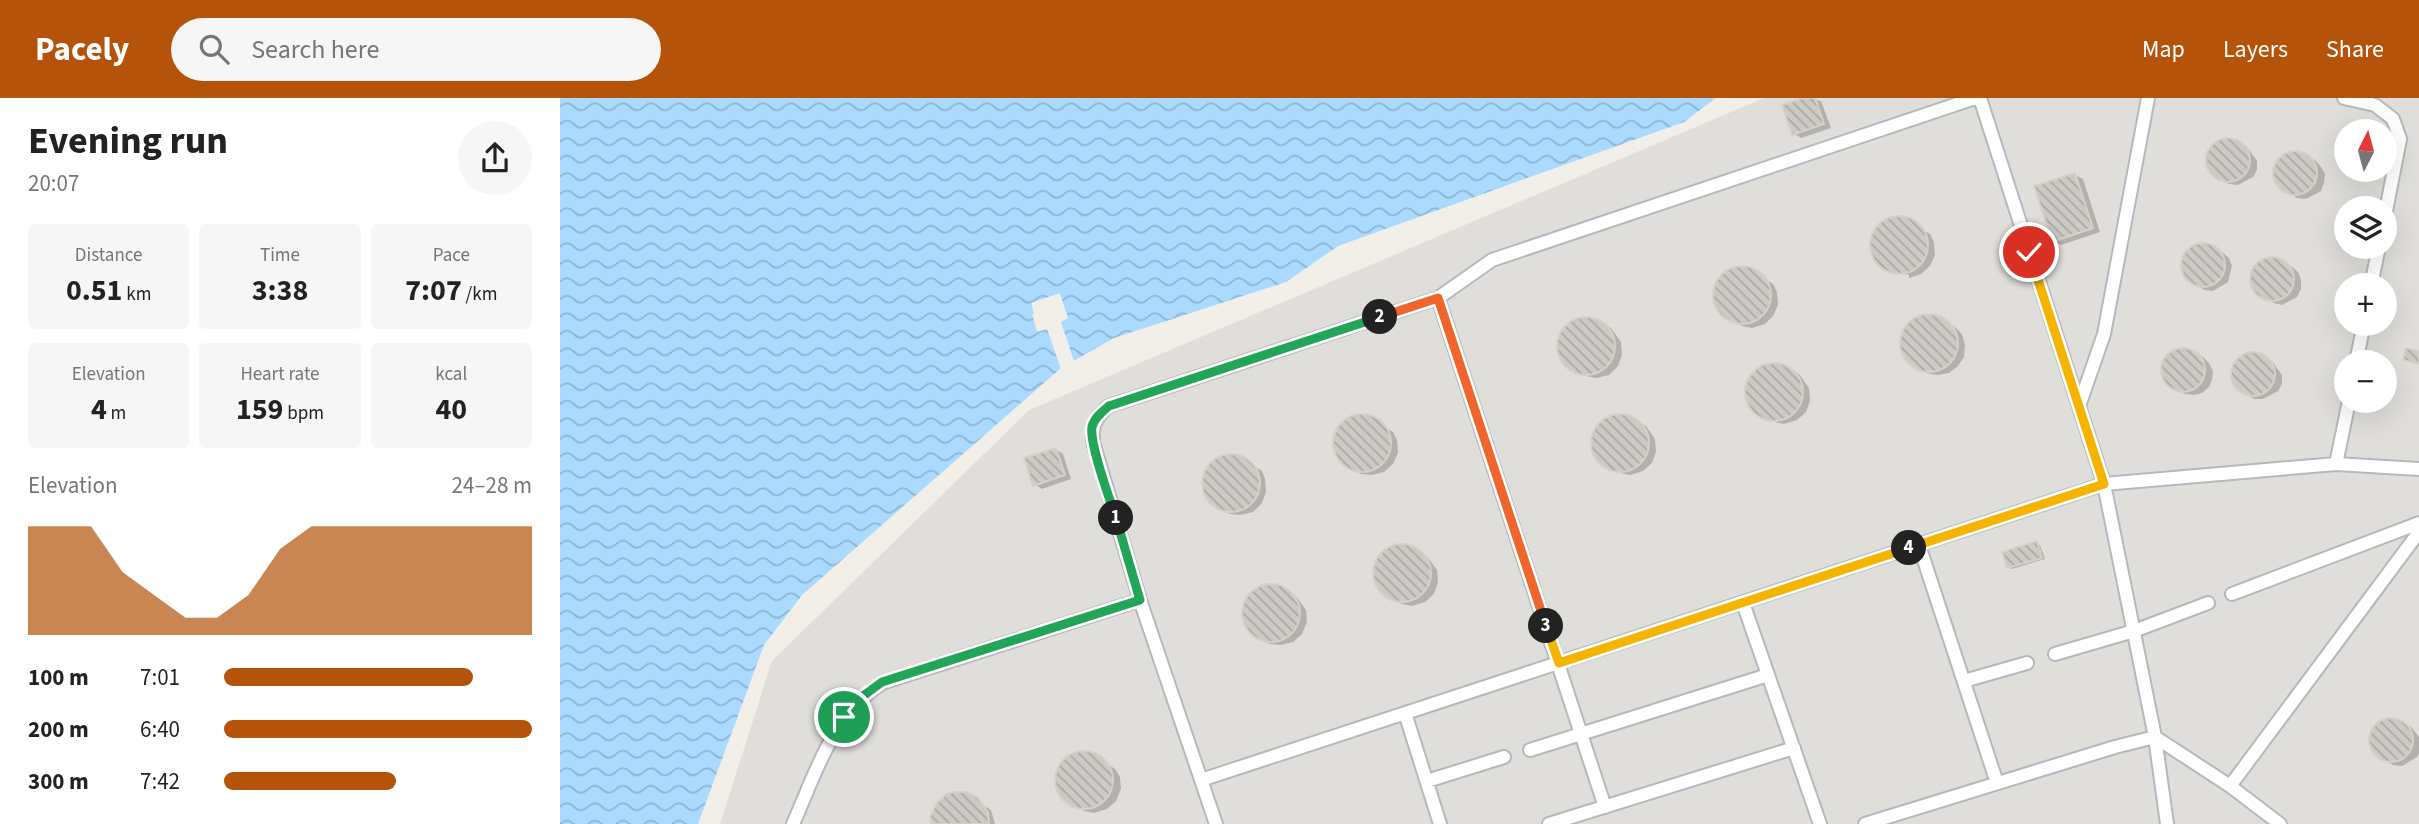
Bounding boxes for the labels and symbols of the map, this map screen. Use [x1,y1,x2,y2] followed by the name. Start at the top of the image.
[2334,119,2398,182] north arrow
[1999,222,2059,282] pin
[1362,300,1398,334] pin: 2
[1098,500,1134,536] pin: 1
[1892,531,1926,566] pin: 4
[1528,608,1564,644] pin: 3
[814,687,874,747] pin

